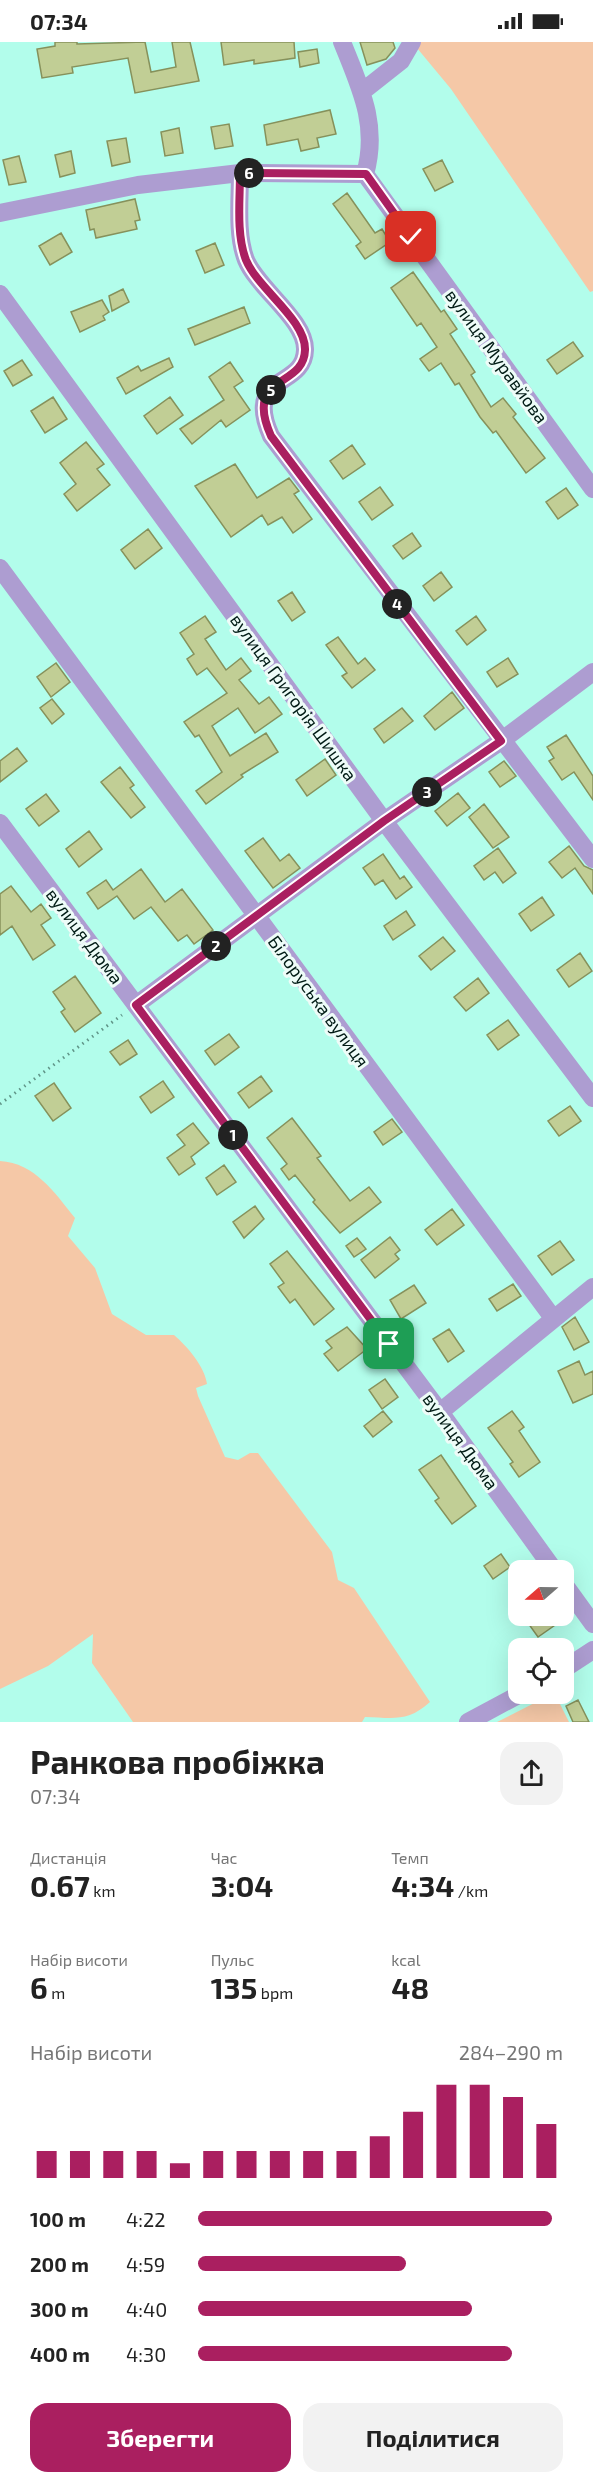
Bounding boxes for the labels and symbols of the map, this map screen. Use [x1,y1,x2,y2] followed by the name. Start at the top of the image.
[234,158,264,188] pin: 6
[385,211,436,262] pin
[441,285,553,427] street label: вулиця Муравйова
[256,375,286,405] pin: 5
[382,589,412,619] pin: 4
[226,609,362,785] street label: вулиця Григорія Шишка
[412,777,442,807] pin: 3
[42,884,128,988] street label: вулиця Дюма
[201,931,231,961] pin: 2
[264,931,374,1071] street label: Білоруська вулиця
[218,1120,248,1150] pin: 1
[363,1318,414,1369] pin
[419,1388,503,1494] street label: вулиця Дюма
[508,1560,574,1626] north arrow

